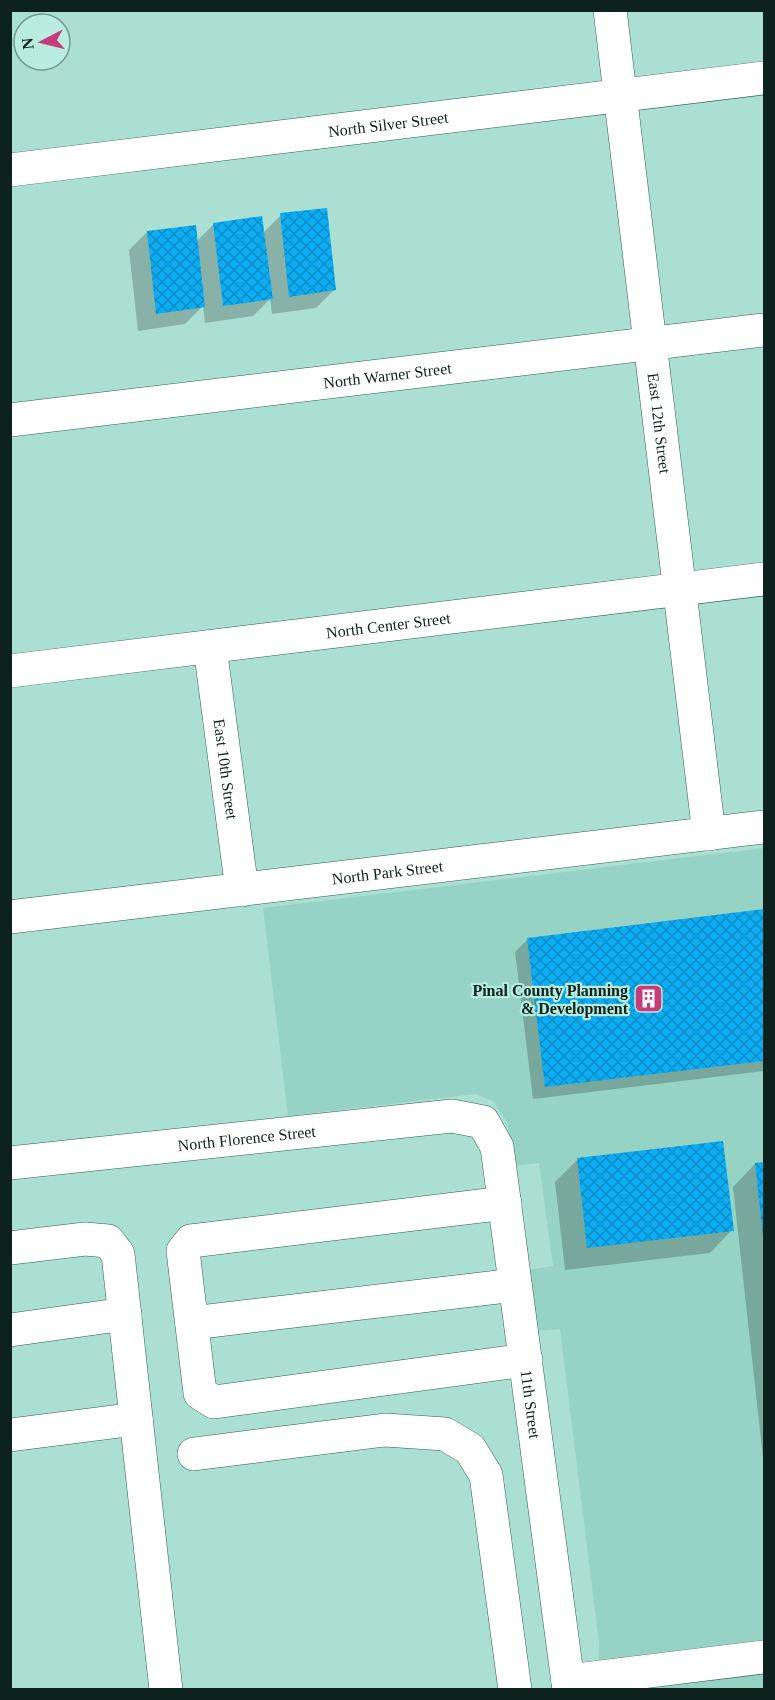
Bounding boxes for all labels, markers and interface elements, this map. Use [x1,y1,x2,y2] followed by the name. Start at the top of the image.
[12,12,72,72] north arrow
[18,37,37,51] text: N
[327,108,450,140] street label: North Silver Street
[322,359,453,391] street label: North Warner Street
[645,372,674,475] street label: East 12th Street
[325,609,452,641] street label: North Center Street
[211,718,241,821] street label: East 10th Street
[331,857,445,887] street label: North Park Street
[472,982,629,1018] place label: Pinal County Planning & Development
[633,983,665,1015] building icon: Pinal County Planning & Development
[177,1122,317,1154] street label: North Florence Street
[518,1369,544,1440] street label: 11th Street

